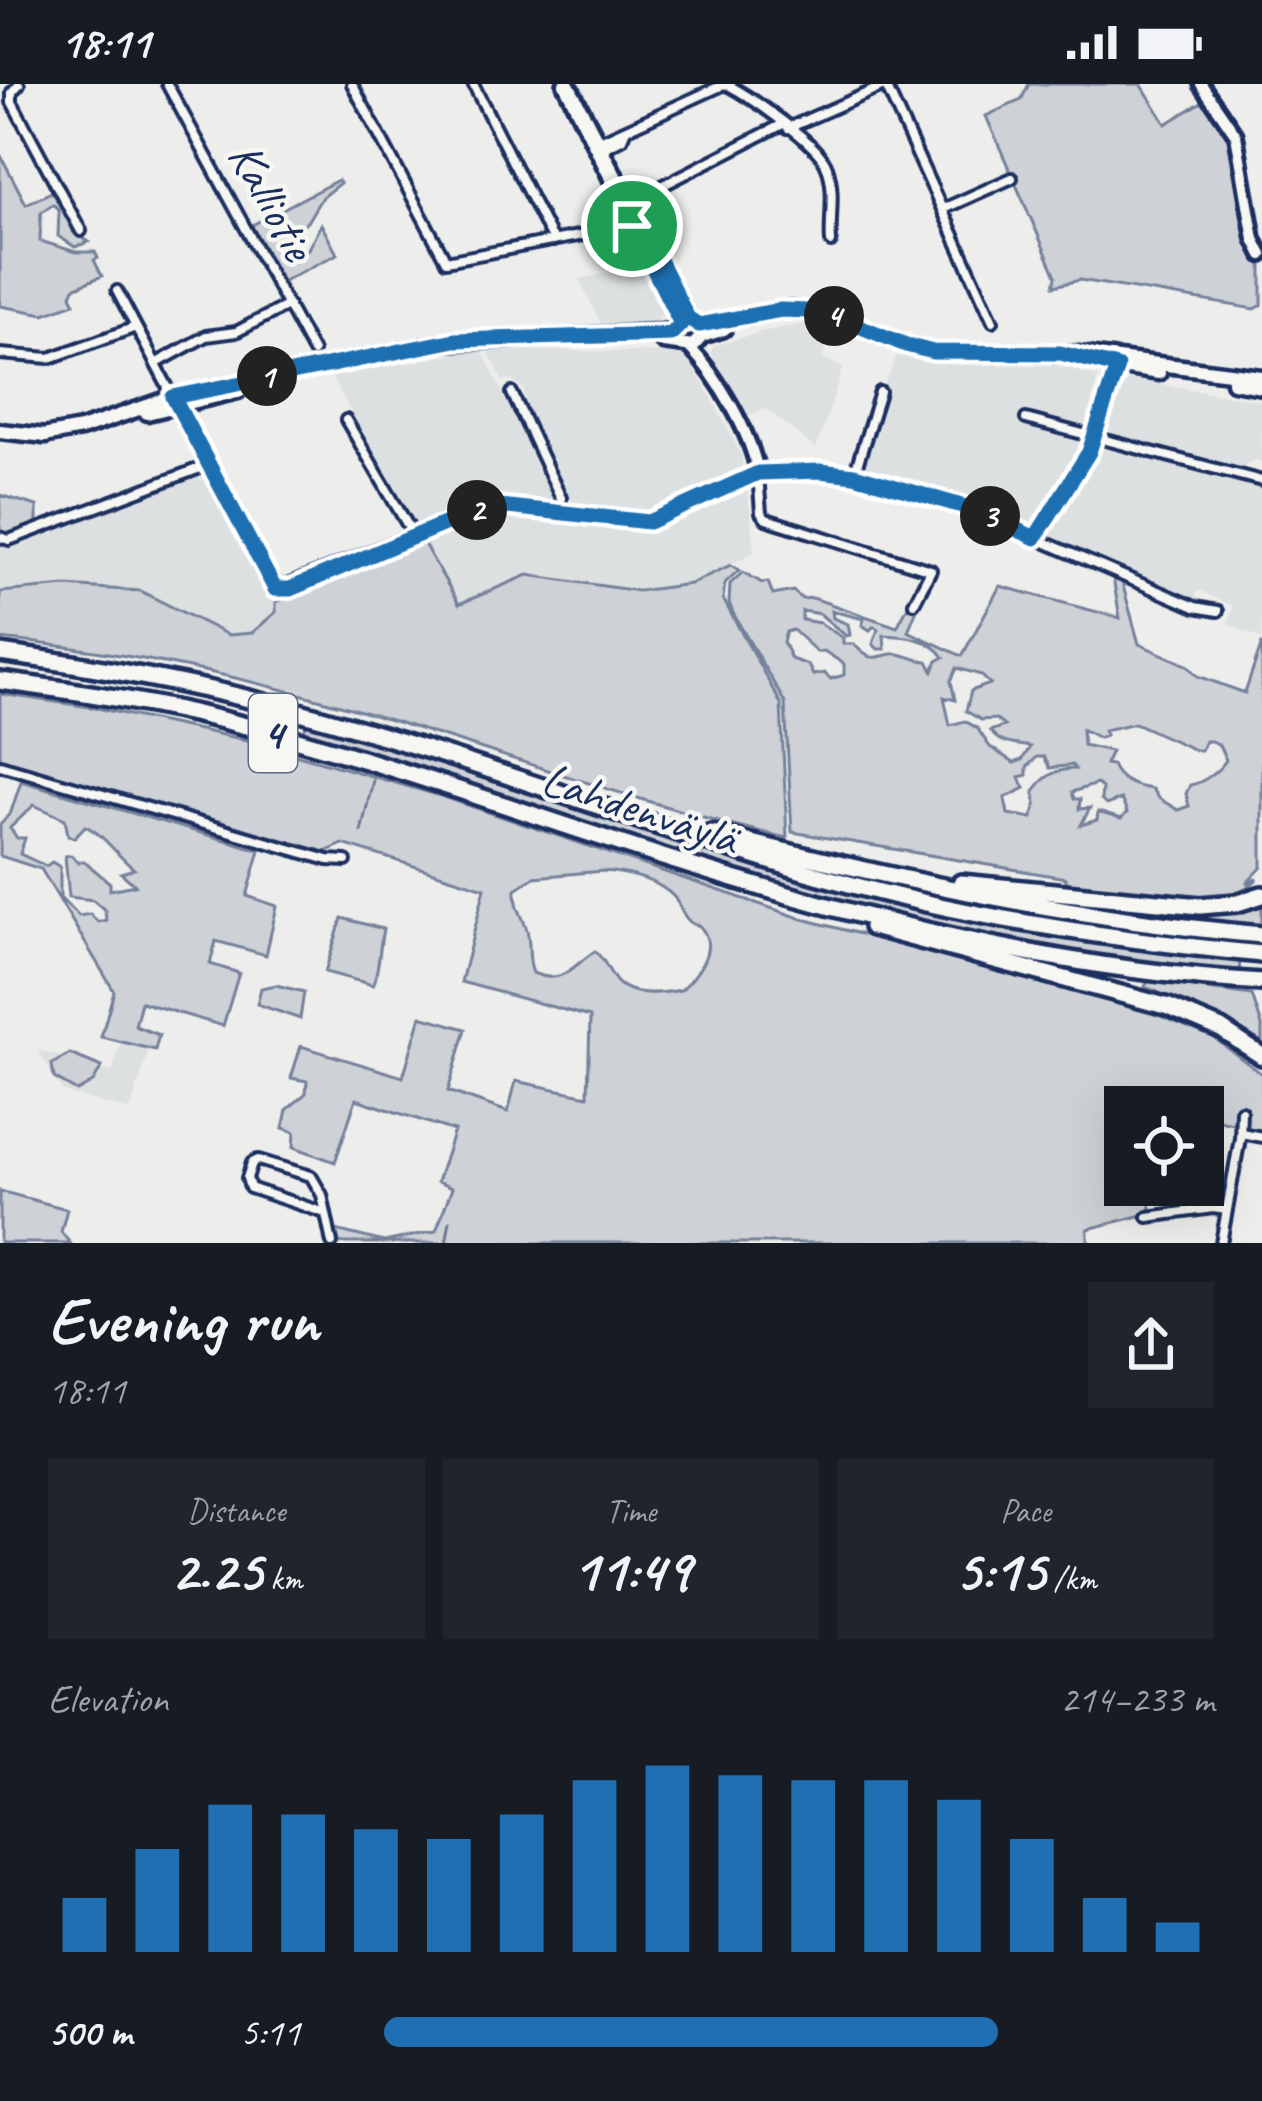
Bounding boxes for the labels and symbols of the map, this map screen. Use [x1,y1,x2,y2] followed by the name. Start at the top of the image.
[215,132,330,273] street label: Kalliotie
[581,175,683,277] pin
[804,286,864,346] pin: 4
[237,346,297,406] pin: 1
[447,480,507,540] pin: 2
[960,486,1020,546] pin: 3
[249,694,297,772] road number: 4
[535,748,748,869] street label: Lahdenväylä

